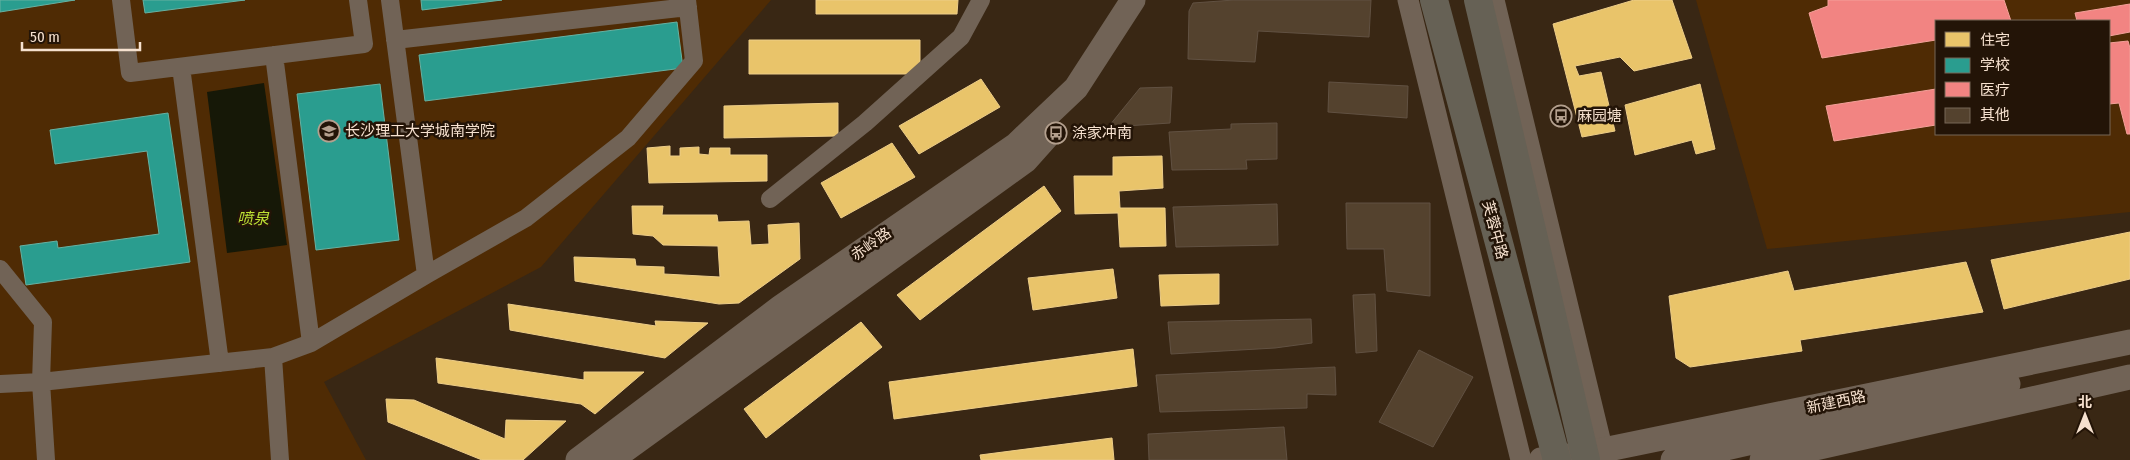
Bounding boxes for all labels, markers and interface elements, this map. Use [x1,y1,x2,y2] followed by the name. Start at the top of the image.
[22,20,140,52] scale bar
[1935,20,2110,135] legend
[30,28,60,46] text: 50 m
[1980,31,2010,49] text: 住宅
[1980,56,2010,74] text: 学校
[1980,81,2010,99] text: 医疗
[1549,104,1573,128] bus stop icon: 麻园塘
[1980,106,2010,124] text: 其他
[1577,107,1622,125] place label: 麻园塘
[317,119,341,143] school or university icon: 长沙理工大学城南学院
[1044,121,1068,145] bus stop icon: 涂家冲南
[345,122,495,140] place label: 长沙理工大学城南学院
[1072,124,1132,142] place label: 涂家冲南
[1479,199,1511,261] street label: 芙蓉中路
[237,209,270,228] water label: 喷泉
[847,224,895,264] street label: 赤岭路
[1805,387,1867,417] street label: 新建西路
[2060,390,2110,440] north arrow
[2078,394,2092,411] text: 北

